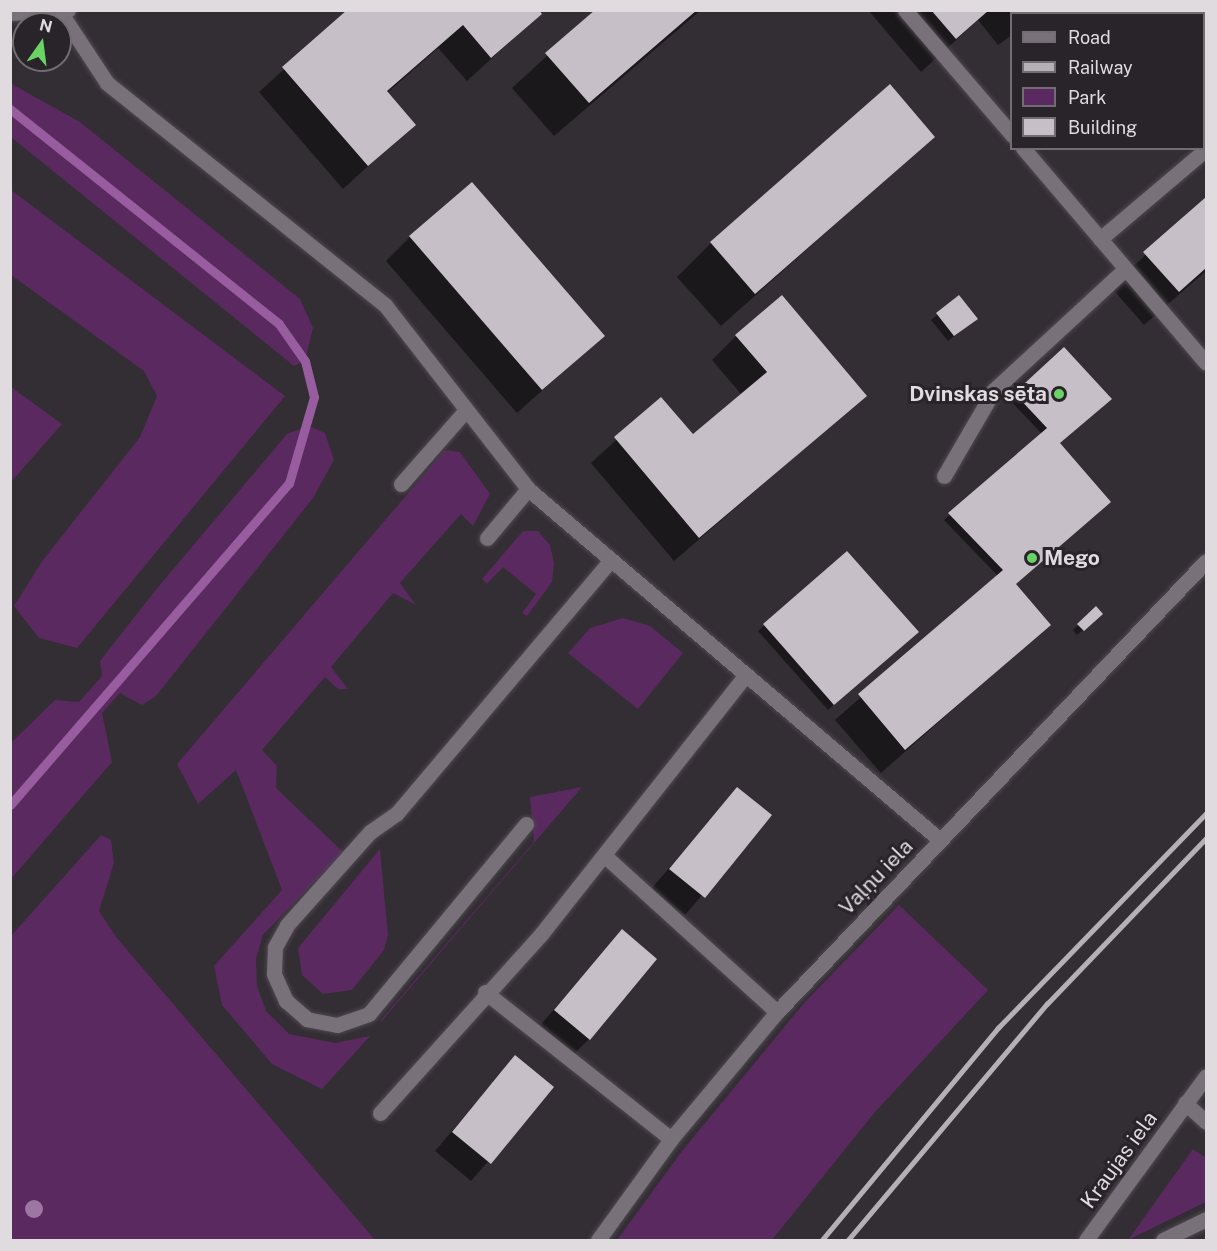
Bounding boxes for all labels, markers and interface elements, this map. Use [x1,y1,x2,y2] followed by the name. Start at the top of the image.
[12,12,72,72] north arrow
[1010,12,1205,150] legend
[38,15,54,37] text: N
[1068,27,1111,48] text: Road
[1068,57,1133,78] text: Railway
[1068,87,1106,108] text: Park
[1068,117,1137,138] text: Building
[909,381,1047,407] place label: Dvinskas sēta
[1052,387,1066,401] marker: Dvinskas sēta
[1044,545,1100,571] place label: Mego
[1025,551,1039,565] marker: Mego
[834,834,918,920] street label: Vaļņu iela
[1075,1107,1163,1213] street label: Kraujas iela

